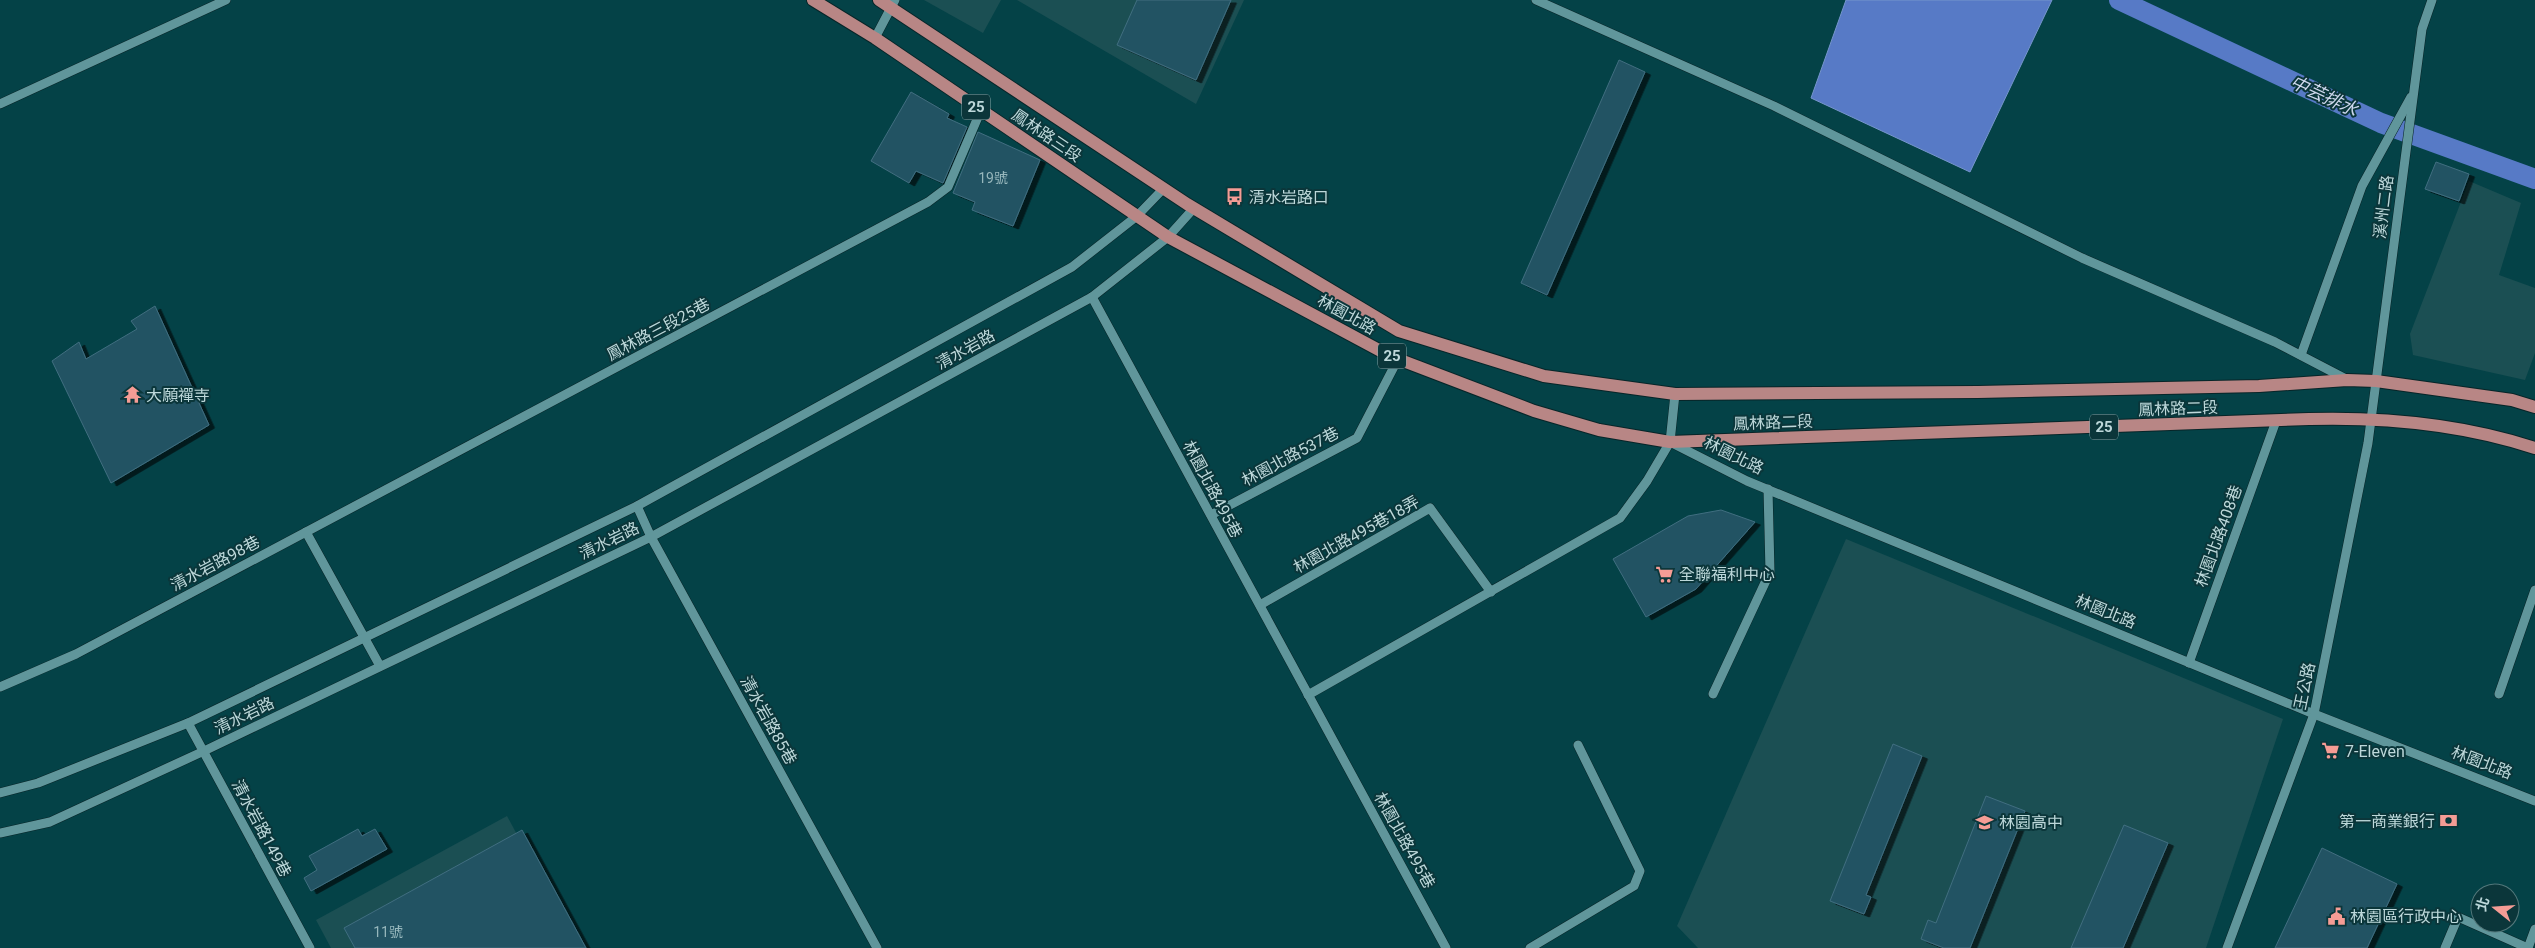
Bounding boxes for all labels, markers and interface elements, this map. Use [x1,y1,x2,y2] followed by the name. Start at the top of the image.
[2287,71,2362,121] water label: 中芸排水
[962,94,990,120] road number: 25
[1008,105,1085,166] street label: 鳳林路三段
[978,170,1008,186] house number: 19號
[2370,174,2397,240] street label: 溪州二路
[1225,187,1245,207] bus stop icon: 清水岩路口
[1249,188,1329,207] place label: 清水岩路口
[1314,291,1379,338] street label: 林園北路
[603,294,713,365] street label: 鳳林路三段25巷
[933,326,998,373] street label: 清水岩路
[1378,344,1406,368] road number: 25
[122,385,142,405] temple icon: 大願禪寺
[146,386,210,405] place label: 大願禪寺
[2138,398,2218,419] street label: 鳳林路二段
[1733,412,1813,433] street label: 鳳林路二段
[2090,414,2118,440] road number: 25
[1239,423,1342,490] street label: 林園北路537巷
[1701,433,1767,478] street label: 林園北路
[1179,438,1246,541] street label: 林園北路495巷
[2191,483,2246,590] street label: 林園北路408巷
[1290,492,1422,577] street label: 林園北路495巷18弄
[576,518,642,563] street label: 清水岩路
[168,532,263,595] street label: 清水岩路98巷
[1655,564,1675,584] supermarket icon: 全聯福利中心
[1679,565,1775,584] place label: 全聯福利中心
[2073,591,2139,632] street label: 林園北路
[2290,661,2319,712] street label: 王公路
[736,673,801,768] street label: 清水岩路85巷
[211,693,277,738] street label: 清水岩路
[2321,741,2341,761] supermarket icon: 7-Eleven
[2345,742,2405,761] place label: 7-Eleven
[2449,742,2515,783] street label: 林園北路
[228,777,295,880] street label: 清水岩路149巷
[1370,789,1439,892] street label: 林園北路495巷
[2439,811,2459,831] bank icon: 第一商業銀行
[1975,812,1995,832] school or university icon: 林園高中
[2339,812,2435,831] place label: 第一商業銀行
[1999,813,2063,832] place label: 林園高中
[2470,883,2520,933] north arrow
[2473,895,2492,913] text: 北
[2326,906,2346,926] public building icon: 林園區行政中心
[2350,907,2462,926] place label: 林園區行政中心
[373,924,403,940] house number: 11號

